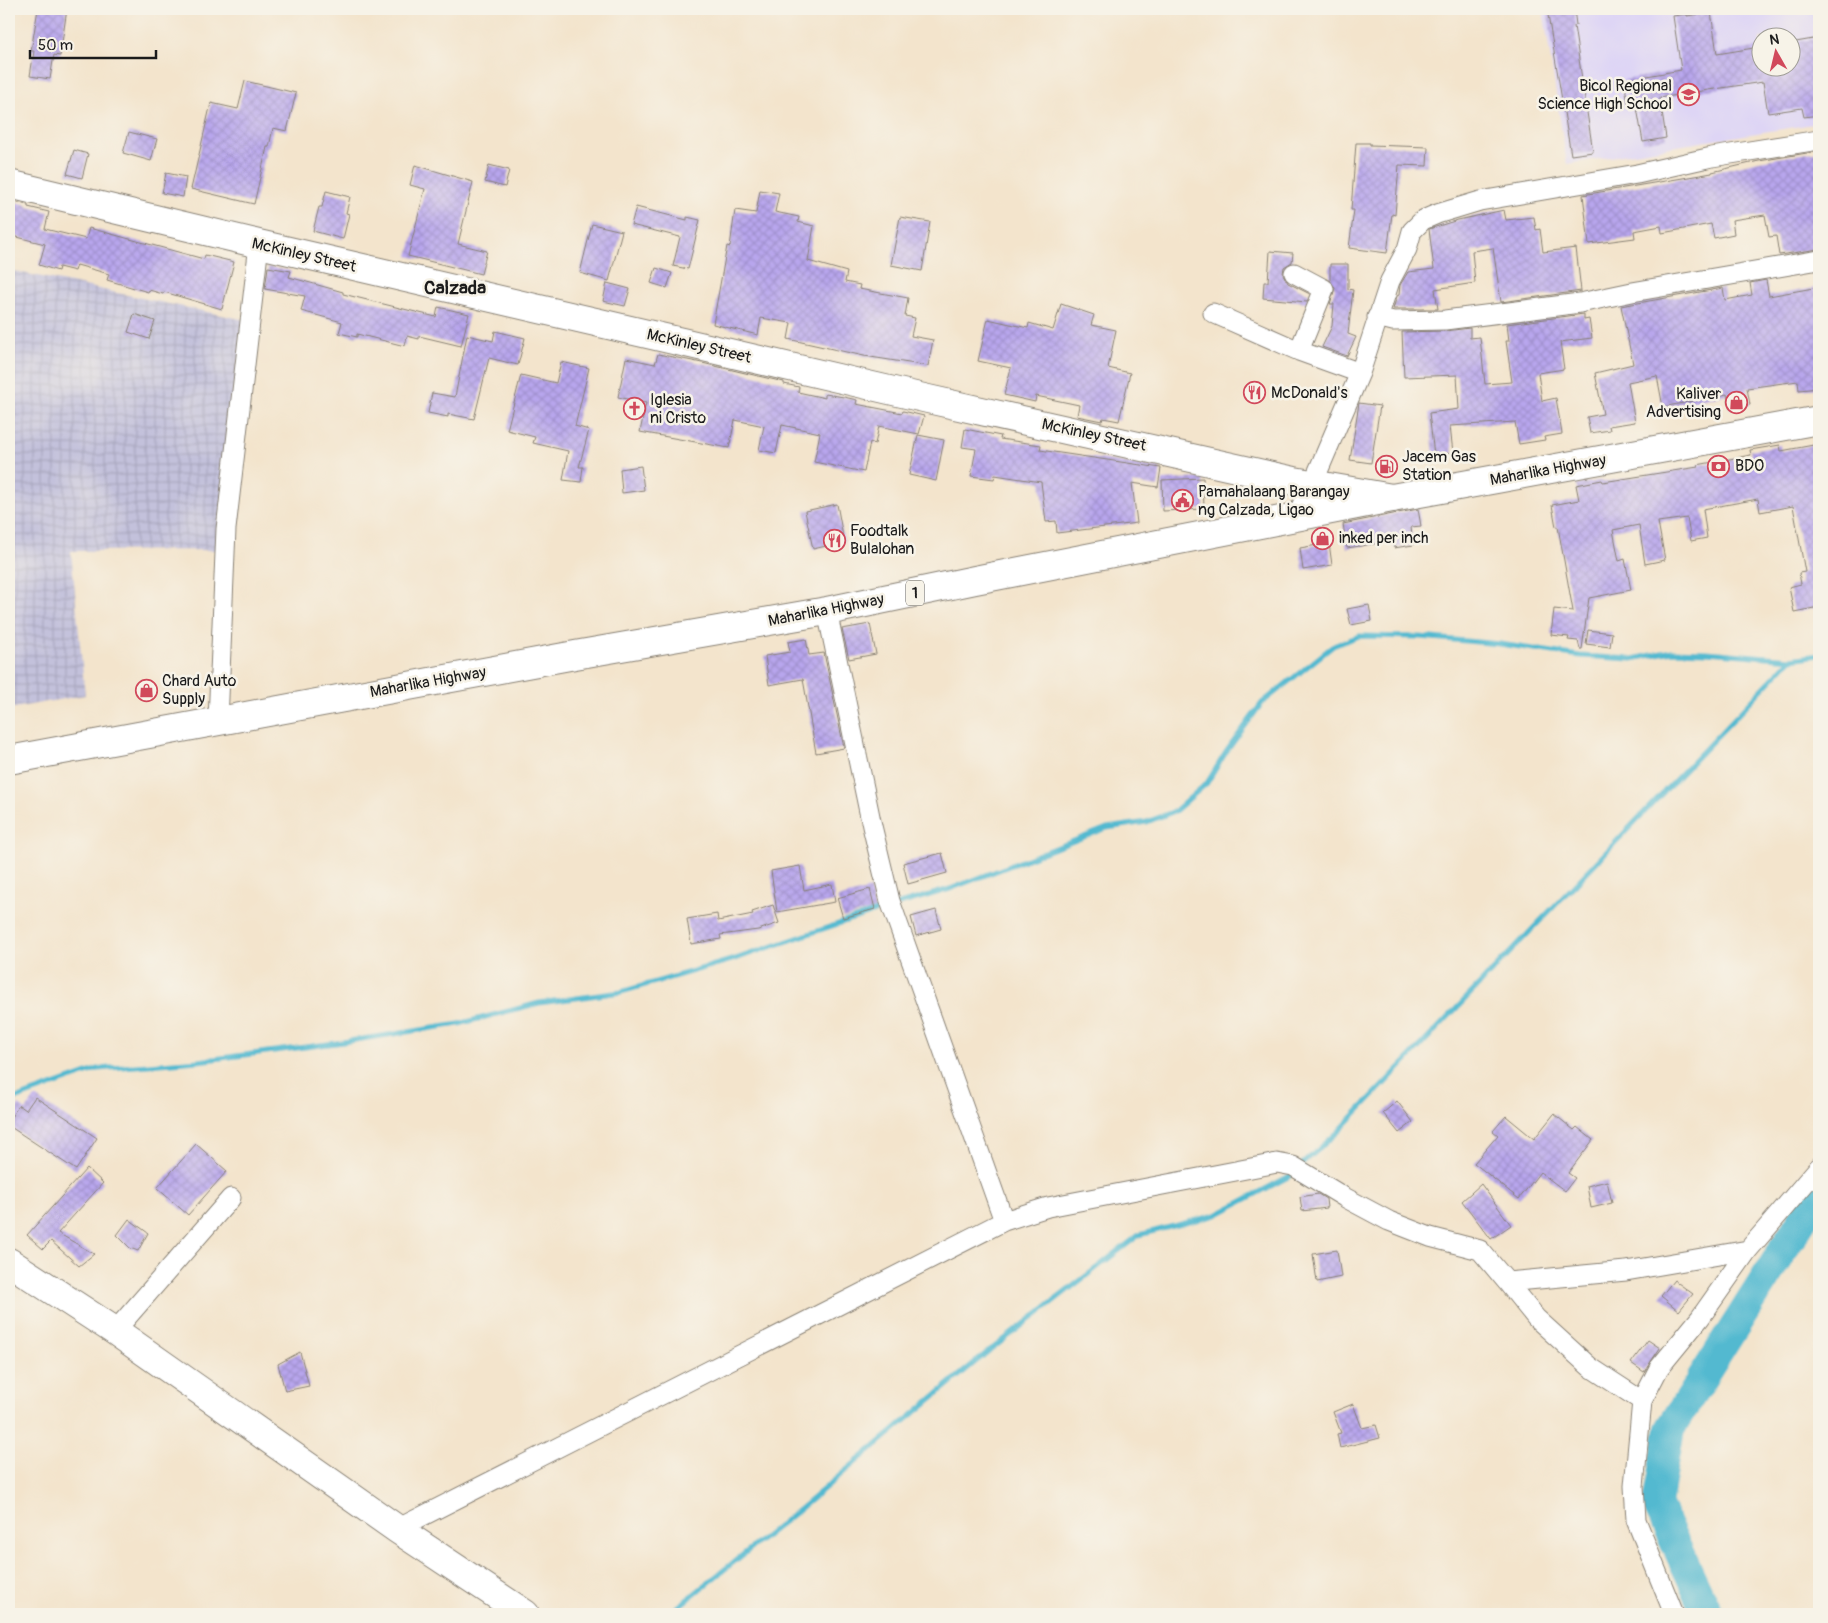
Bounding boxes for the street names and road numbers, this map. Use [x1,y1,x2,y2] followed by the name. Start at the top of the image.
[250,233,359,277] street label: McKinley Street
[645,324,754,368] street label: McKinley Street
[1040,414,1149,456] street label: McKinley Street
[1488,450,1608,490] street label: Maharlika Highway
[906,580,924,606] road number: 1
[766,589,886,631] street label: Maharlika Highway
[368,662,488,702] street label: Maharlika Highway

